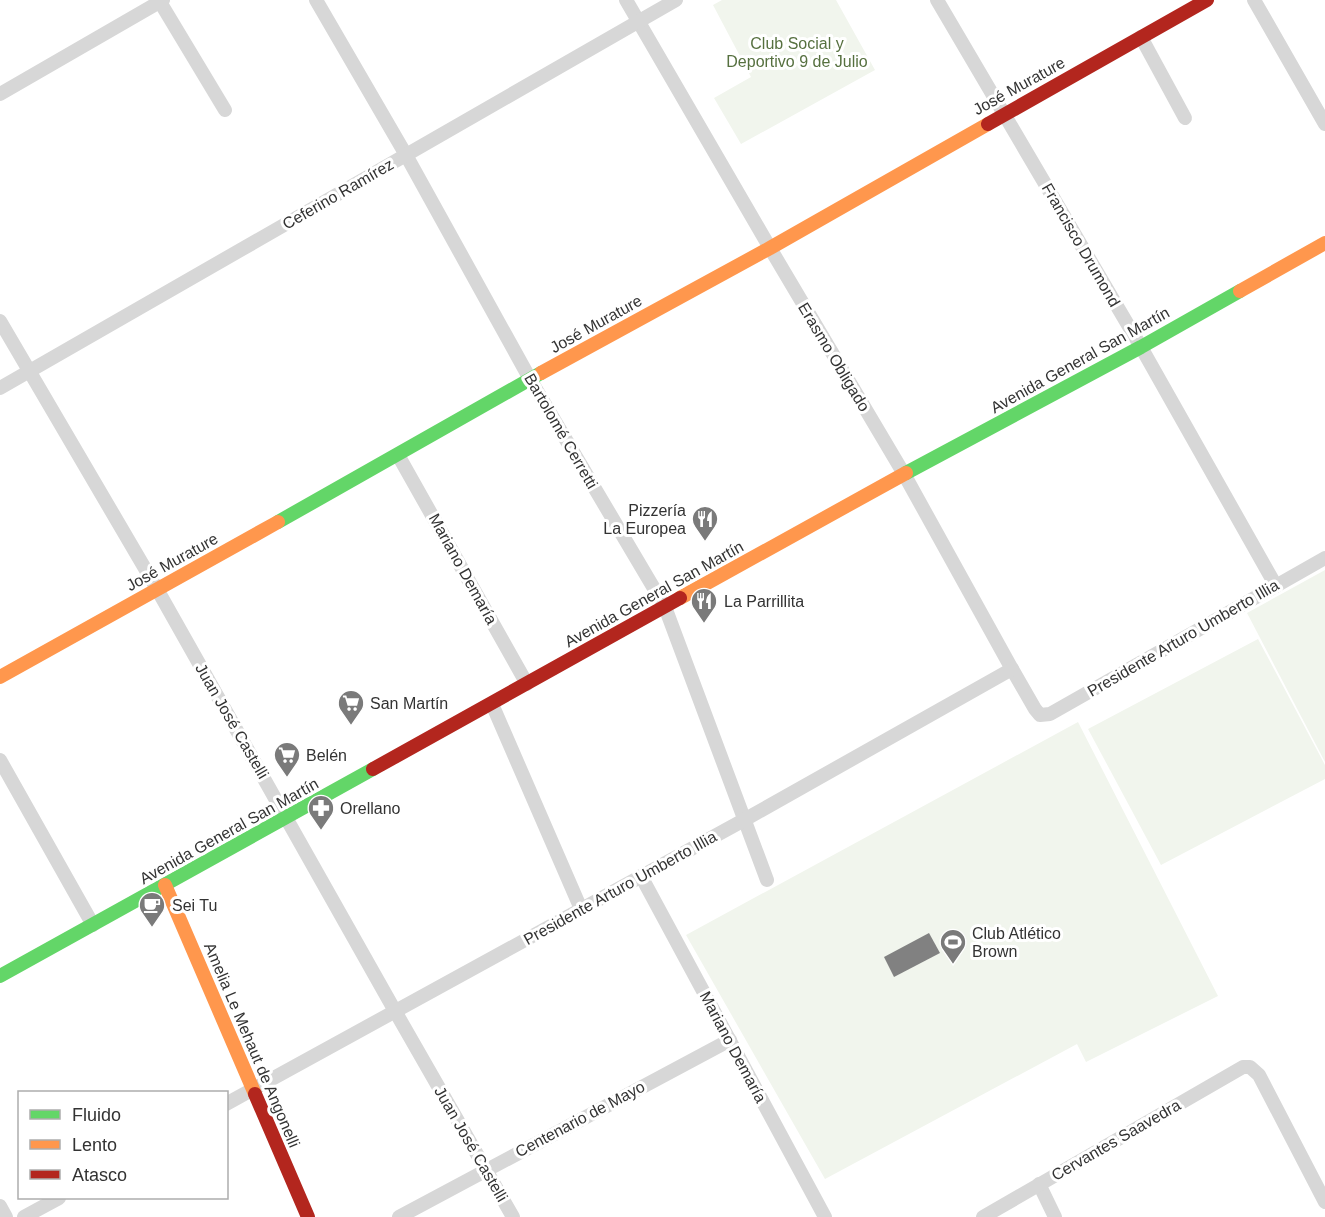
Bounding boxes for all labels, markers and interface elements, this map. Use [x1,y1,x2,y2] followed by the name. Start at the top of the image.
[726,35,868,70] park label: Club Social y Deportivo 9 de Julio
[970,54,1068,118] street label: José Murature
[279,155,397,233] street label: Ceferino Ramírez
[1039,180,1123,310] street label: Francisco Drumond
[547,292,645,356] street label: José Murature
[795,300,873,414] street label: Erasmo Obligado
[988,304,1172,416] street label: Avenida General San Martín
[521,371,601,491] street label: Bartolomé Cerretti
[603,502,686,537] place label: Pizzería La Europea
[690,504,720,542] restaurant icon: Pizzería La Europea
[426,511,500,627] street label: Mariano Demaría
[123,530,221,594] street label: José Murature
[562,538,746,650] street label: Avenida General San Martín
[1084,576,1282,700] street label: Presidente Arturo Umberto Illia
[689,586,719,624] restaurant icon: La Parrillita
[724,593,804,610] place label: La Parrillita
[192,661,272,781] street label: Juan José Castelli
[336,688,366,726] supermarket icon: San Martín
[370,695,448,712] place label: San Martín
[272,740,302,778] supermarket icon: Belén
[306,747,347,764] place label: Belén
[137,775,321,887] street label: Avenida General San Martín
[306,793,336,831] pharmacy icon: Orellano
[340,800,401,817] place label: Orellano
[521,828,719,948] street label: Presidente Arturo Umberto Illia
[137,890,167,928] cafe icon: Sei Tu
[172,897,217,914] place label: Sei Tu
[972,925,1061,960] place label: Club Atlético Brown
[938,927,968,965] sports icon: Club Atlético Brown
[201,940,303,1150] street label: Amelia Le Mehaut de Angonelli
[696,988,770,1106] street label: Mariano Demaría
[512,1078,648,1160] street label: Centenario de Mayo
[431,1084,511,1204] street label: Juan José Castelli
[18,1091,228,1199] legend
[1049,1096,1183,1184] street label: Cervantes Saavedra
[72,1105,121,1125] text: Fluido
[72,1135,117,1155] text: Lento
[72,1165,127,1185] text: Atasco

